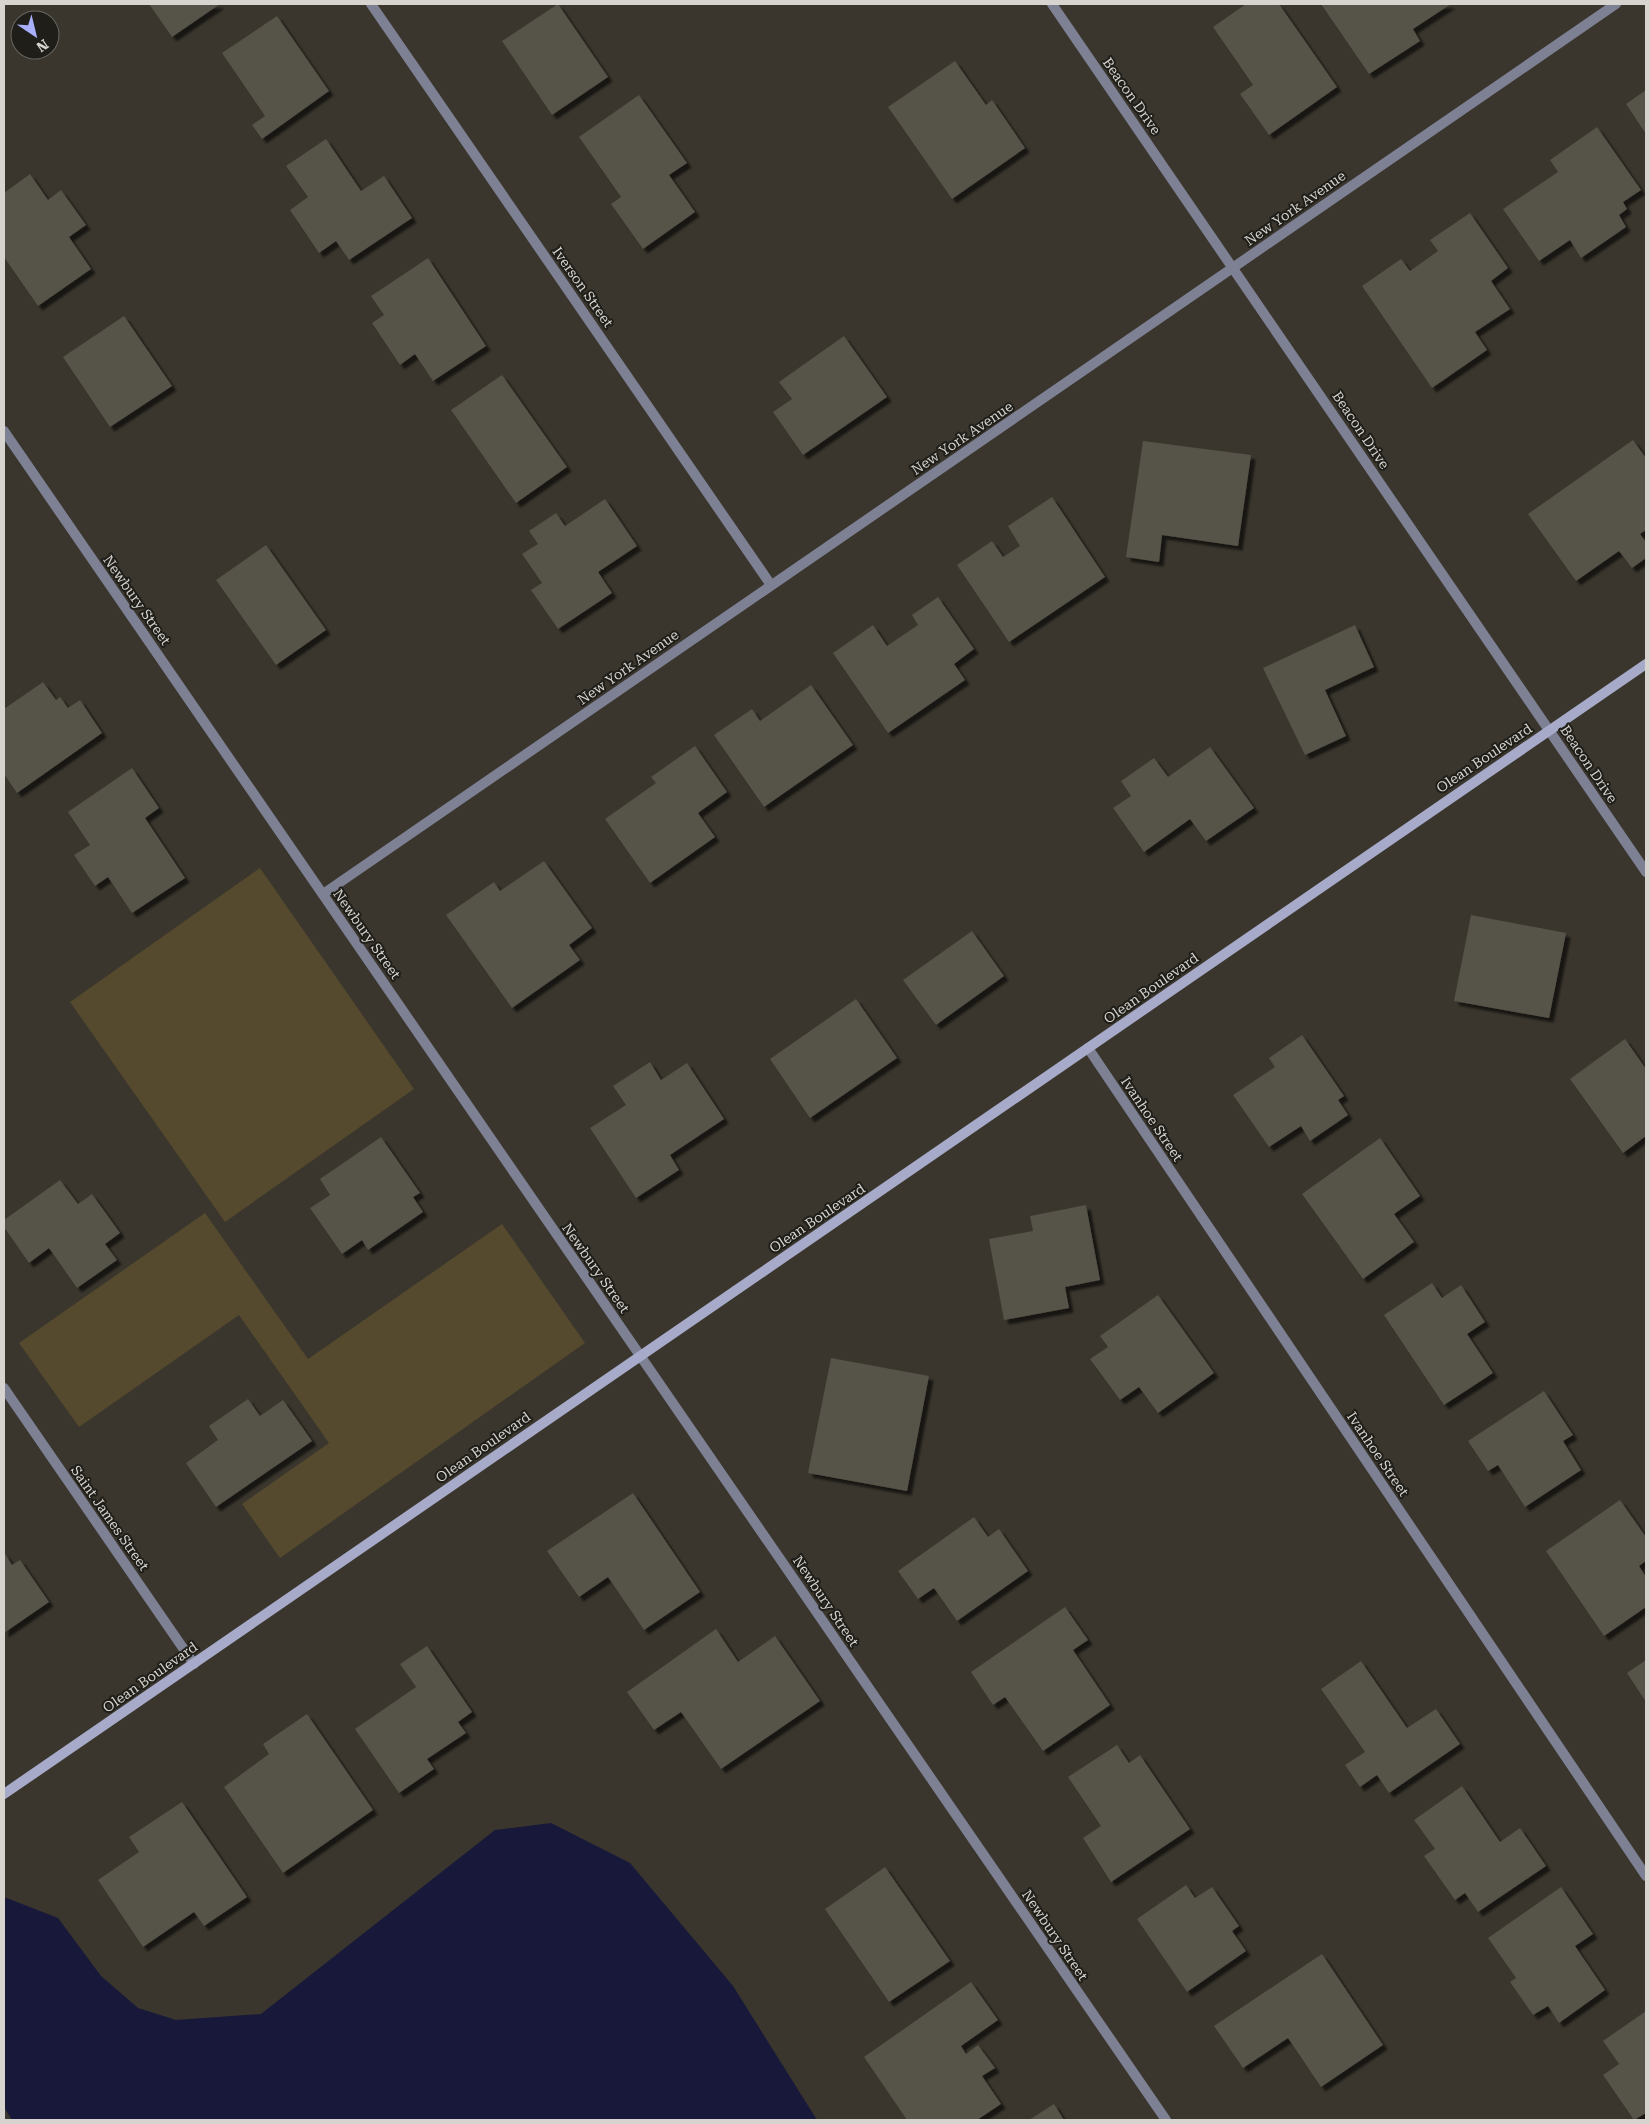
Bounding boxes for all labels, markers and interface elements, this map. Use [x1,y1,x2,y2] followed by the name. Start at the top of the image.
[10,10,60,60] north arrow
[33,36,51,55] text: N
[1100,55,1165,138] street label: Beacon Drive
[1242,167,1349,249] street label: New York Avenue
[549,244,617,330] street label: Iverson Street
[1329,388,1393,472] street label: Beacon Drive
[908,398,1016,478] street label: New York Avenue
[100,552,174,648] street label: Newbury Street
[575,626,682,708] street label: New York Avenue
[1433,720,1535,796] street label: Olean Boulevard
[1557,722,1621,806] street label: Beacon Drive
[330,886,404,982] street label: Newbury Street
[1101,949,1201,1027] street label: Olean Boulevard
[1118,1074,1186,1164] street label: Ivanhoe Street
[766,1180,868,1256] street label: Olean Boulevard
[559,1220,633,1316] street label: Newbury Street
[433,1408,533,1486] street label: Olean Boulevard
[1344,1409,1412,1499] street label: Ivanhoe Street
[68,1462,152,1574] street label: Saint James Street
[790,1553,862,1649] street label: Newbury Street
[100,1638,200,1716] street label: Olean Boulevard
[1019,1887,1091,1983] street label: Newbury Street

